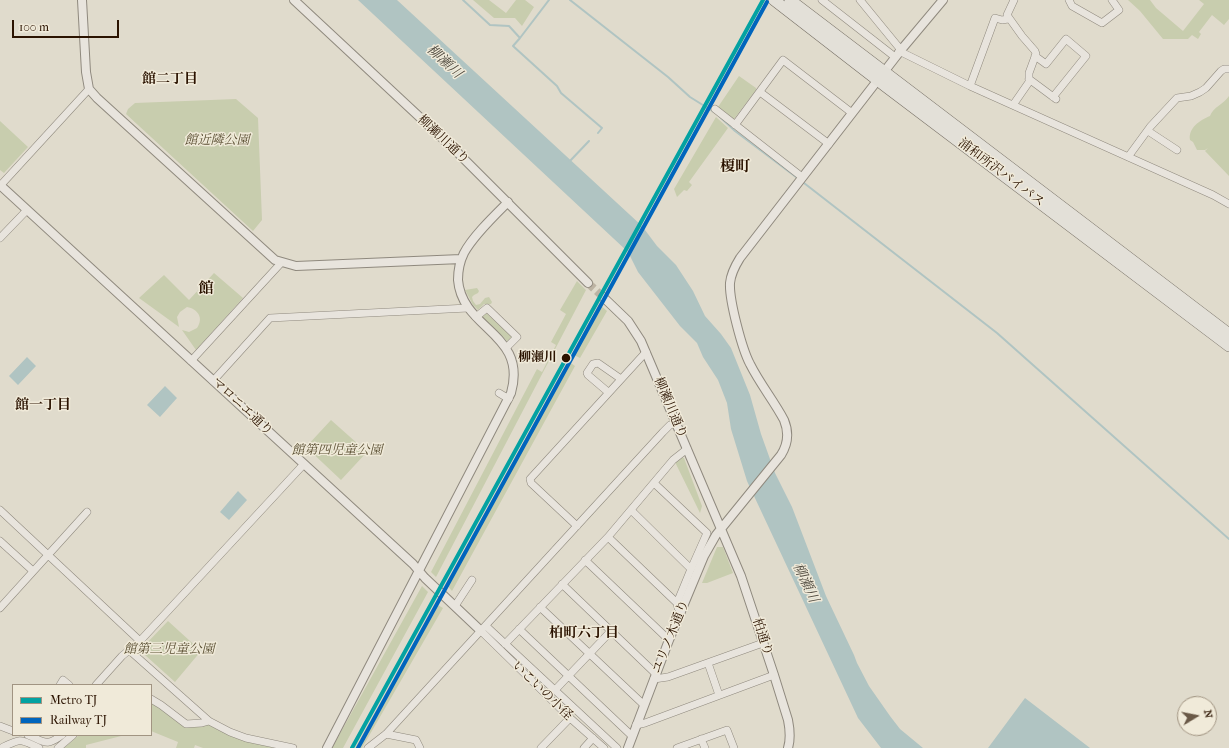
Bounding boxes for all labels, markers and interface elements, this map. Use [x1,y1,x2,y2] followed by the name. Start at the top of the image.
[14,12,121,38] scale bar
[19,20,49,34] text: 100 m
[423,42,465,82] water label: 柳瀬川
[142,72,198,88] district label: 館二丁目
[414,112,472,168] street label: 柳瀬川通り
[185,133,249,149] park label: 館近隣公園
[955,135,1047,211] street label: 浦和所沢バイパス
[720,158,750,176] district label: 榎町
[199,280,213,298] district label: 館
[518,350,557,366] place label: 柳瀬川
[560,352,572,364] marker: 柳瀬川
[208,375,276,439] street label: マロニエ通り
[650,375,690,441] street label: 柳瀬川通り
[15,398,71,414] district label: 館一丁目
[292,443,382,459] park label: 館第四児童公園
[789,560,821,606] water label: 柳瀬川
[649,598,693,676] street label: ユリノ木通り
[749,616,775,658] street label: 柏通り
[549,626,619,642] district label: 柏町六丁目
[124,642,214,658] park label: 館第三児童公園
[509,658,575,724] street label: いこいの小径
[12,684,152,736] legend
[50,693,97,707] text: Metro TJ
[1177,696,1217,736] north arrow
[1201,709,1215,719] text: N
[50,713,107,727] text: Railway TJ

